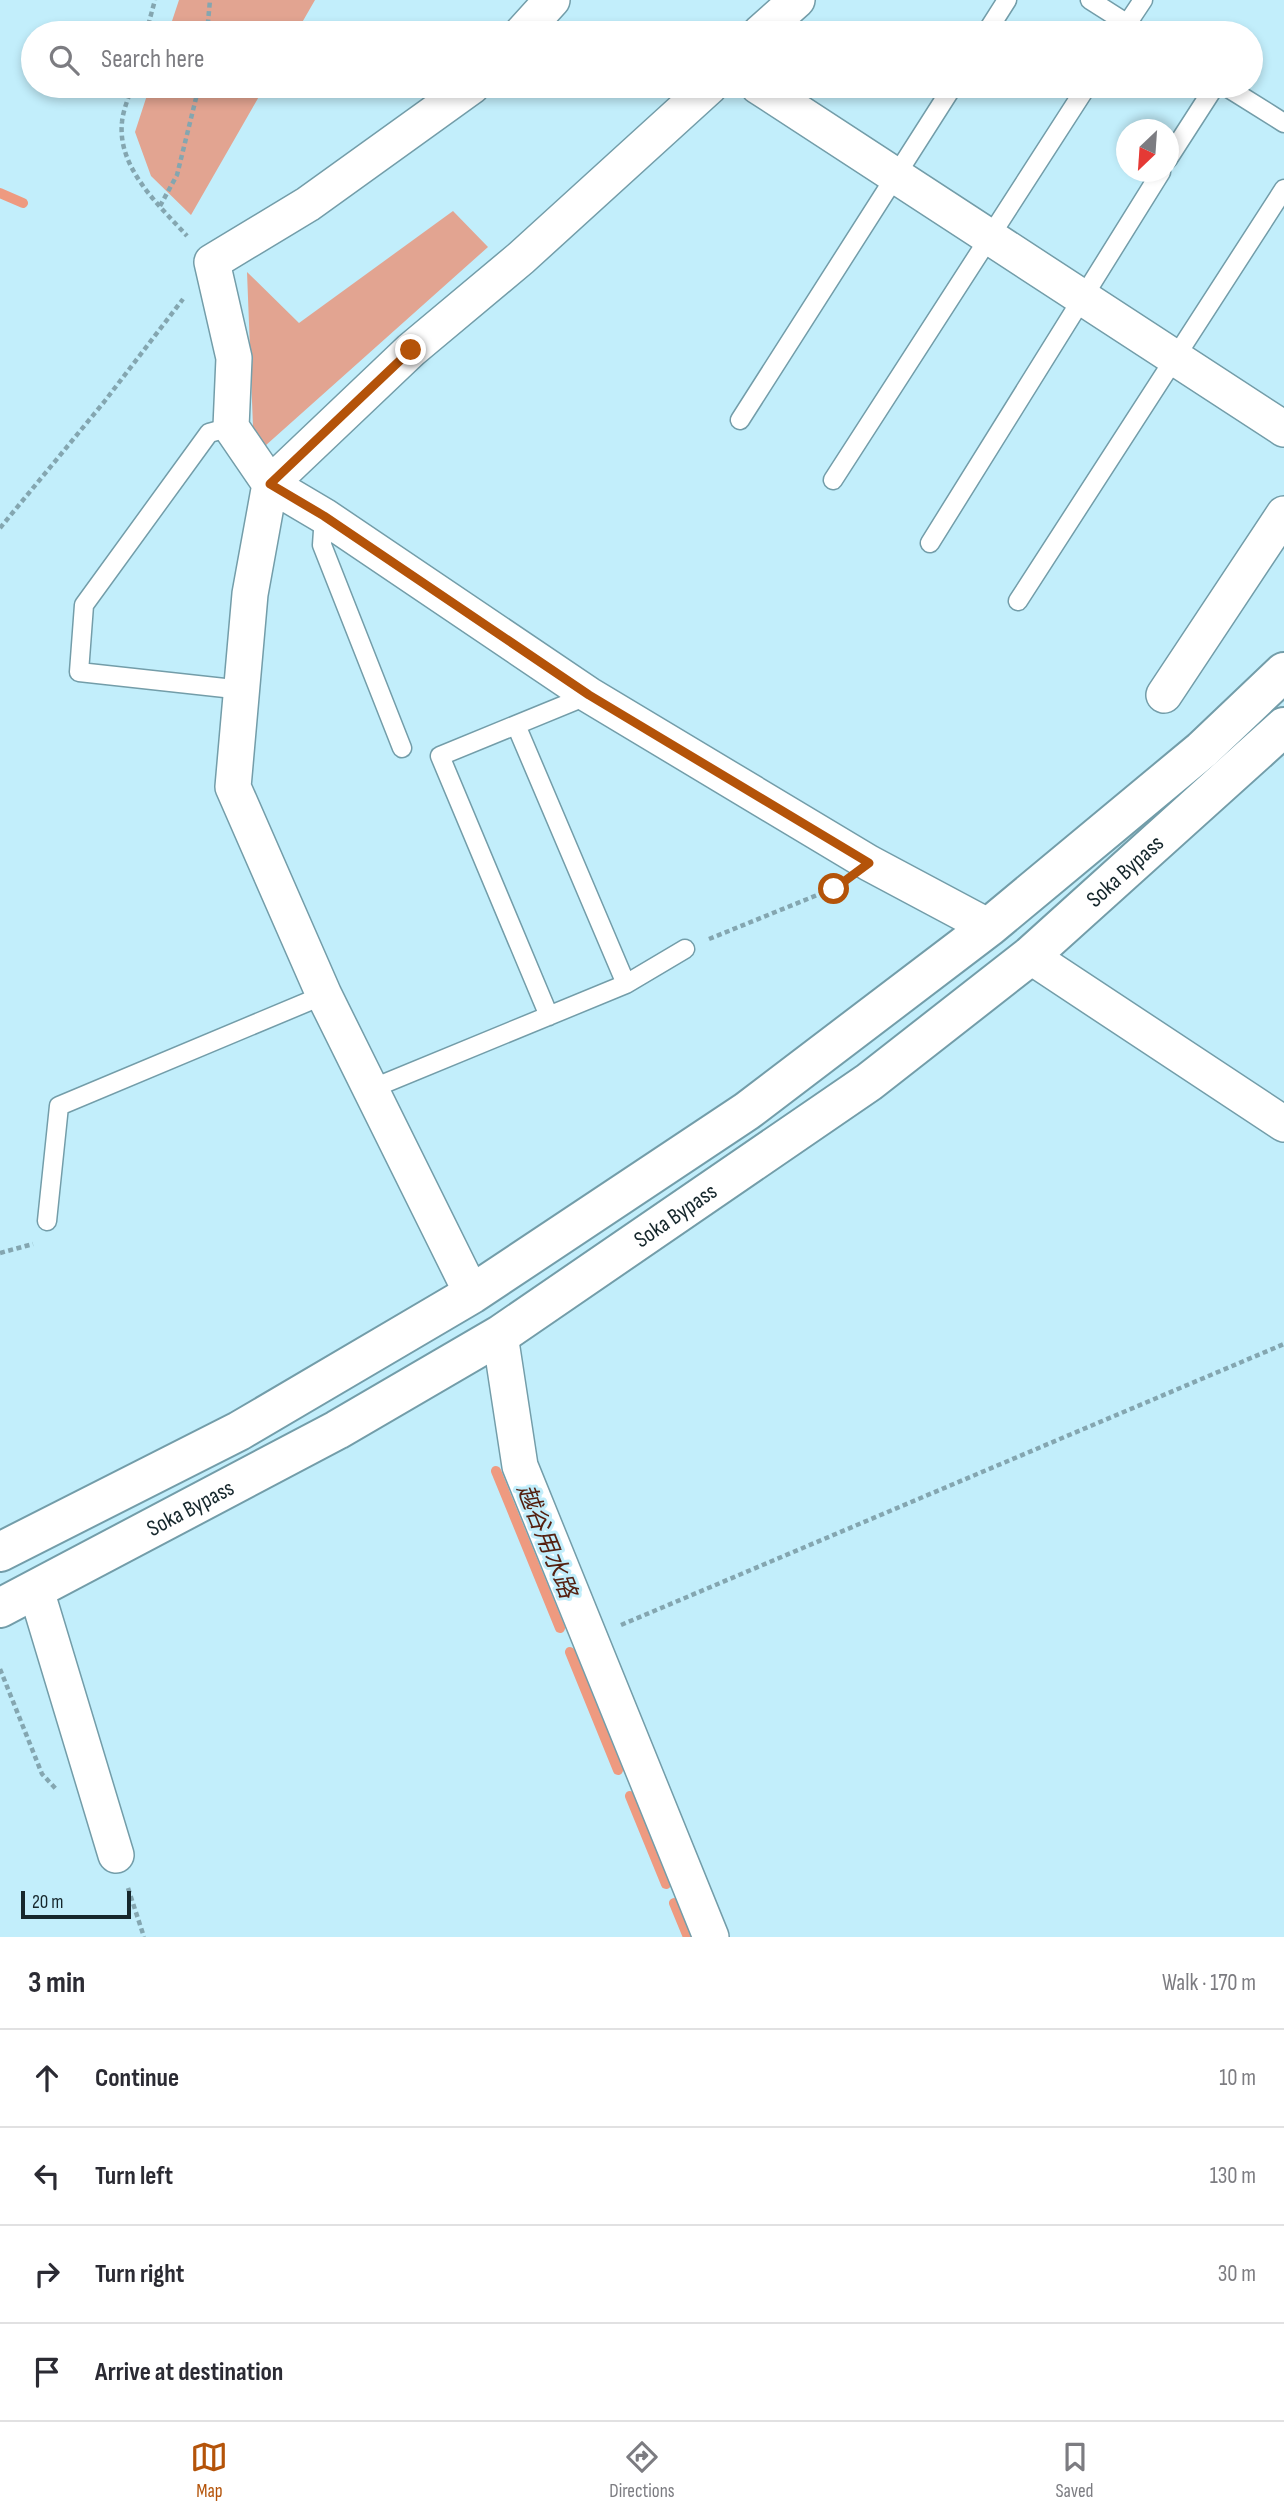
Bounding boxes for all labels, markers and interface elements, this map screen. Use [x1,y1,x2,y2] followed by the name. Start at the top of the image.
[21,21,1263,98] search box
[45,41,83,79] icon: search
[101,44,204,75] text: Search here
[1116,119,1179,182] north arrow
[395,334,426,365] route end
[1081,829,1170,913] street label: Soka Bypass
[818,873,849,904] route start
[629,1178,722,1254] street label: Soka Bypass
[142,1474,239,1543] street label: Soka Bypass
[511,1480,583,1604] water label: 越谷用水路
[21,1888,131,1920] scale bar
[32,1891,64,1914] text: 20 m
[28,1965,85,2001] text: 3 min
[1162,1969,1256,1997] text: Walk · 170 m
[28,2059,66,2097] icon: ahead
[95,2063,179,2094] text: Continue
[1219,2064,1256,2092] text: 10 m
[28,2157,66,2195] icon: left
[95,2161,173,2192] text: Turn left
[1210,2162,1256,2190] text: 130 m
[28,2255,66,2293] icon: right
[95,2259,184,2290] text: Turn right
[1218,2260,1256,2288] text: 30 m
[28,2353,66,2391] icon: arrive
[95,2357,283,2388] text: Arrive at destination
[190,2438,228,2503] tab: Map
[609,2438,675,2503] tab: Directions
[1055,2438,1094,2503] tab: Saved

